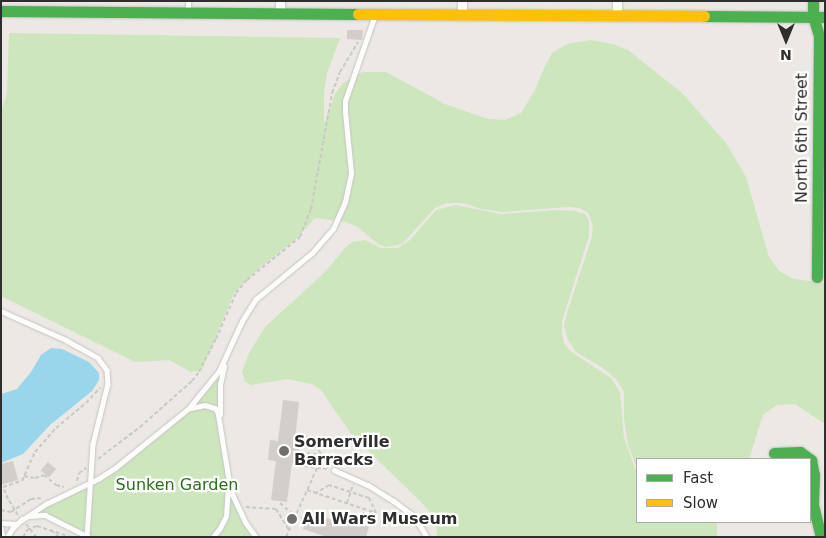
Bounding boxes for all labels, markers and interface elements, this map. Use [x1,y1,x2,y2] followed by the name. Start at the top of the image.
[761,15,811,65] north arrow
[780,47,792,63] text: N
[792,73,812,203] street label: North 6th Street
[294,432,390,470] place label: Somerville Barracks
[278,445,290,457] marker: Somerville Barracks
[636,458,811,523] legend
[683,469,713,487] text: Fast
[116,475,238,495] park label: Sunken Garden
[683,494,718,512] text: Slow
[302,509,458,529] place label: All Wars Museum
[286,513,298,525] marker: All Wars Museum

